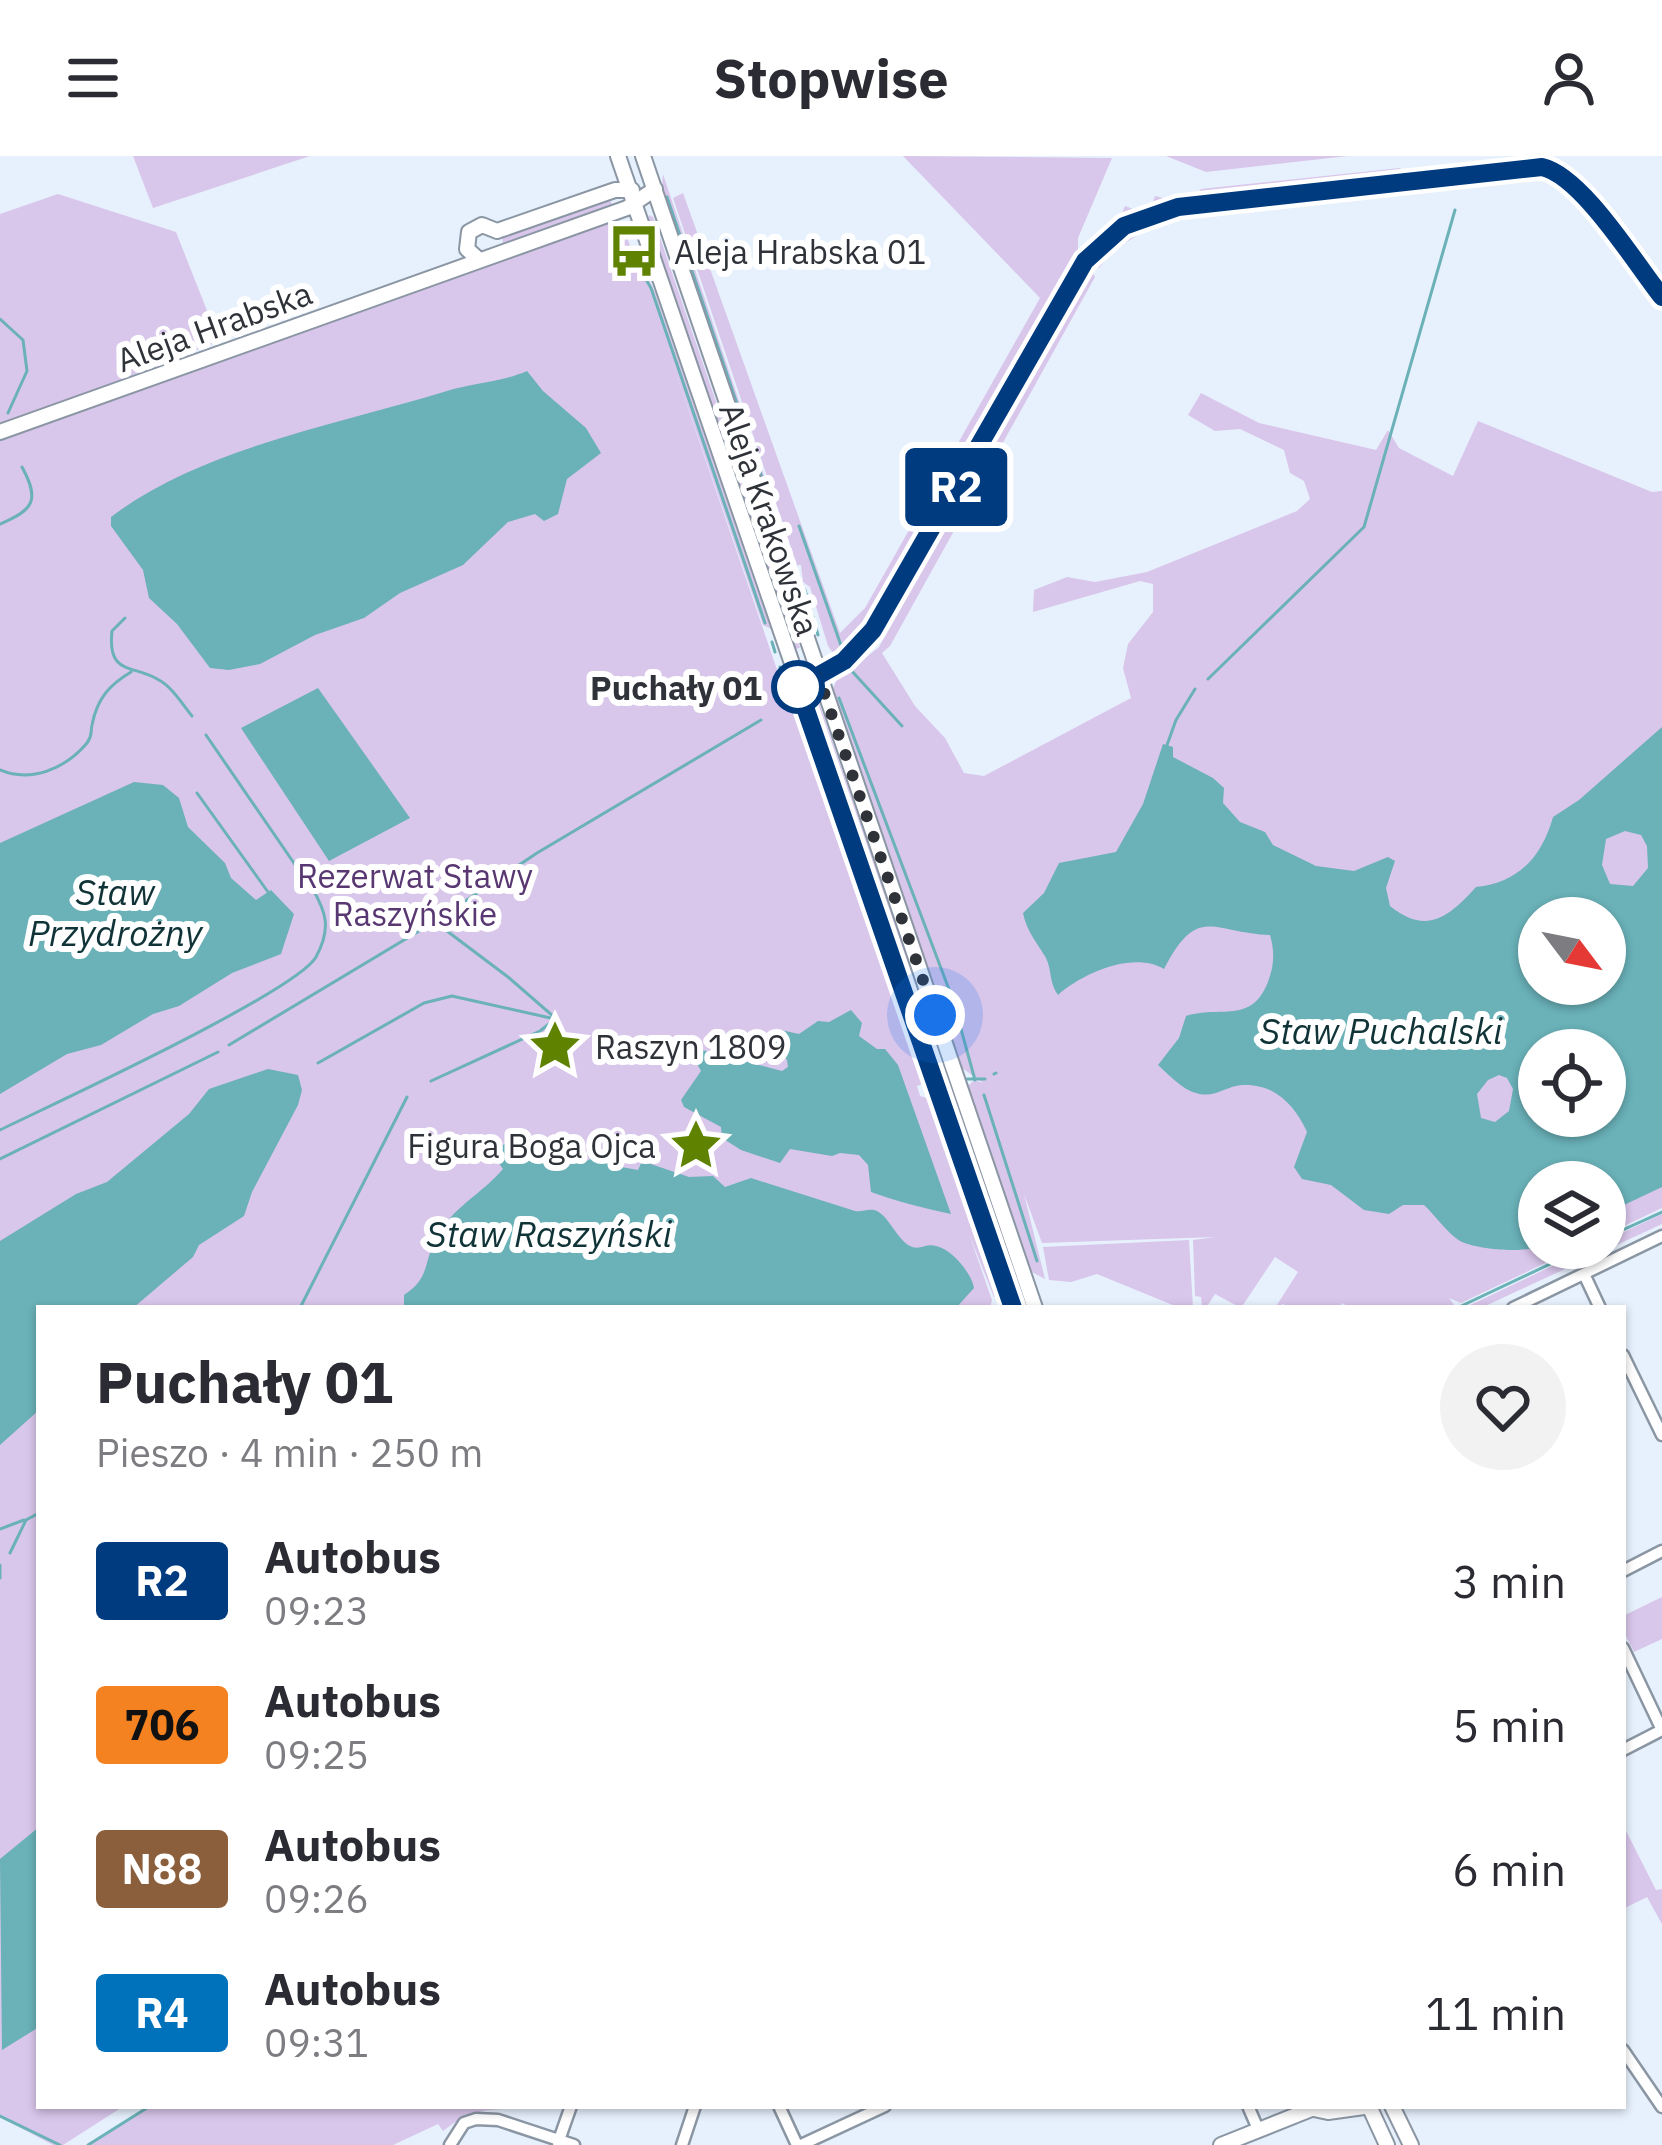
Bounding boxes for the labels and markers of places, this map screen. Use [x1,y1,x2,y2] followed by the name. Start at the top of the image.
[605,222,663,280] bus stop icon: Aleja Hrabska 01
[674,230,926,273] place label: Aleja Hrabska 01
[773,662,823,712] marker: Puchały 01
[590,666,762,709] place label: Puchały 01
[526,1017,584,1075] place icon: Raszyn 1809
[595,1025,787,1068] place label: Raszyn 1809
[667,1116,725,1174] place icon: Figura Boga Ojca
[407,1124,656,1167] place label: Figura Boga Ojca

